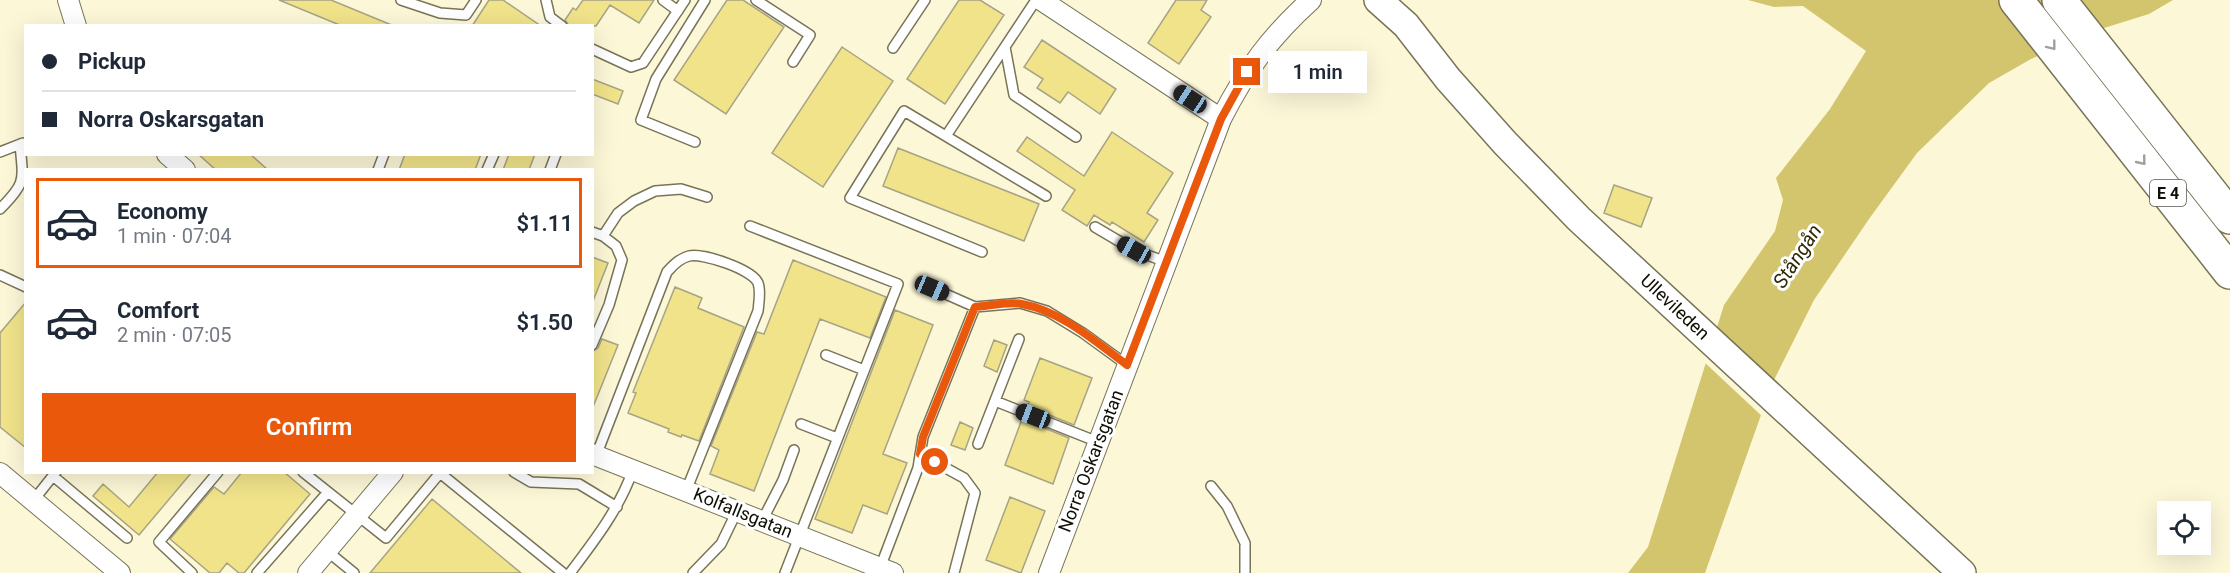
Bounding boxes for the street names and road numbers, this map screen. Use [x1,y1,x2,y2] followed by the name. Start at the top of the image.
[2150,180,2186,206] road number: E 4
[1637,269,1714,344] street label: Ullevileden
[1054,387,1127,535] street label: Norra Oskarsgatan
[690,483,796,542] street label: Kolfallsgatan

